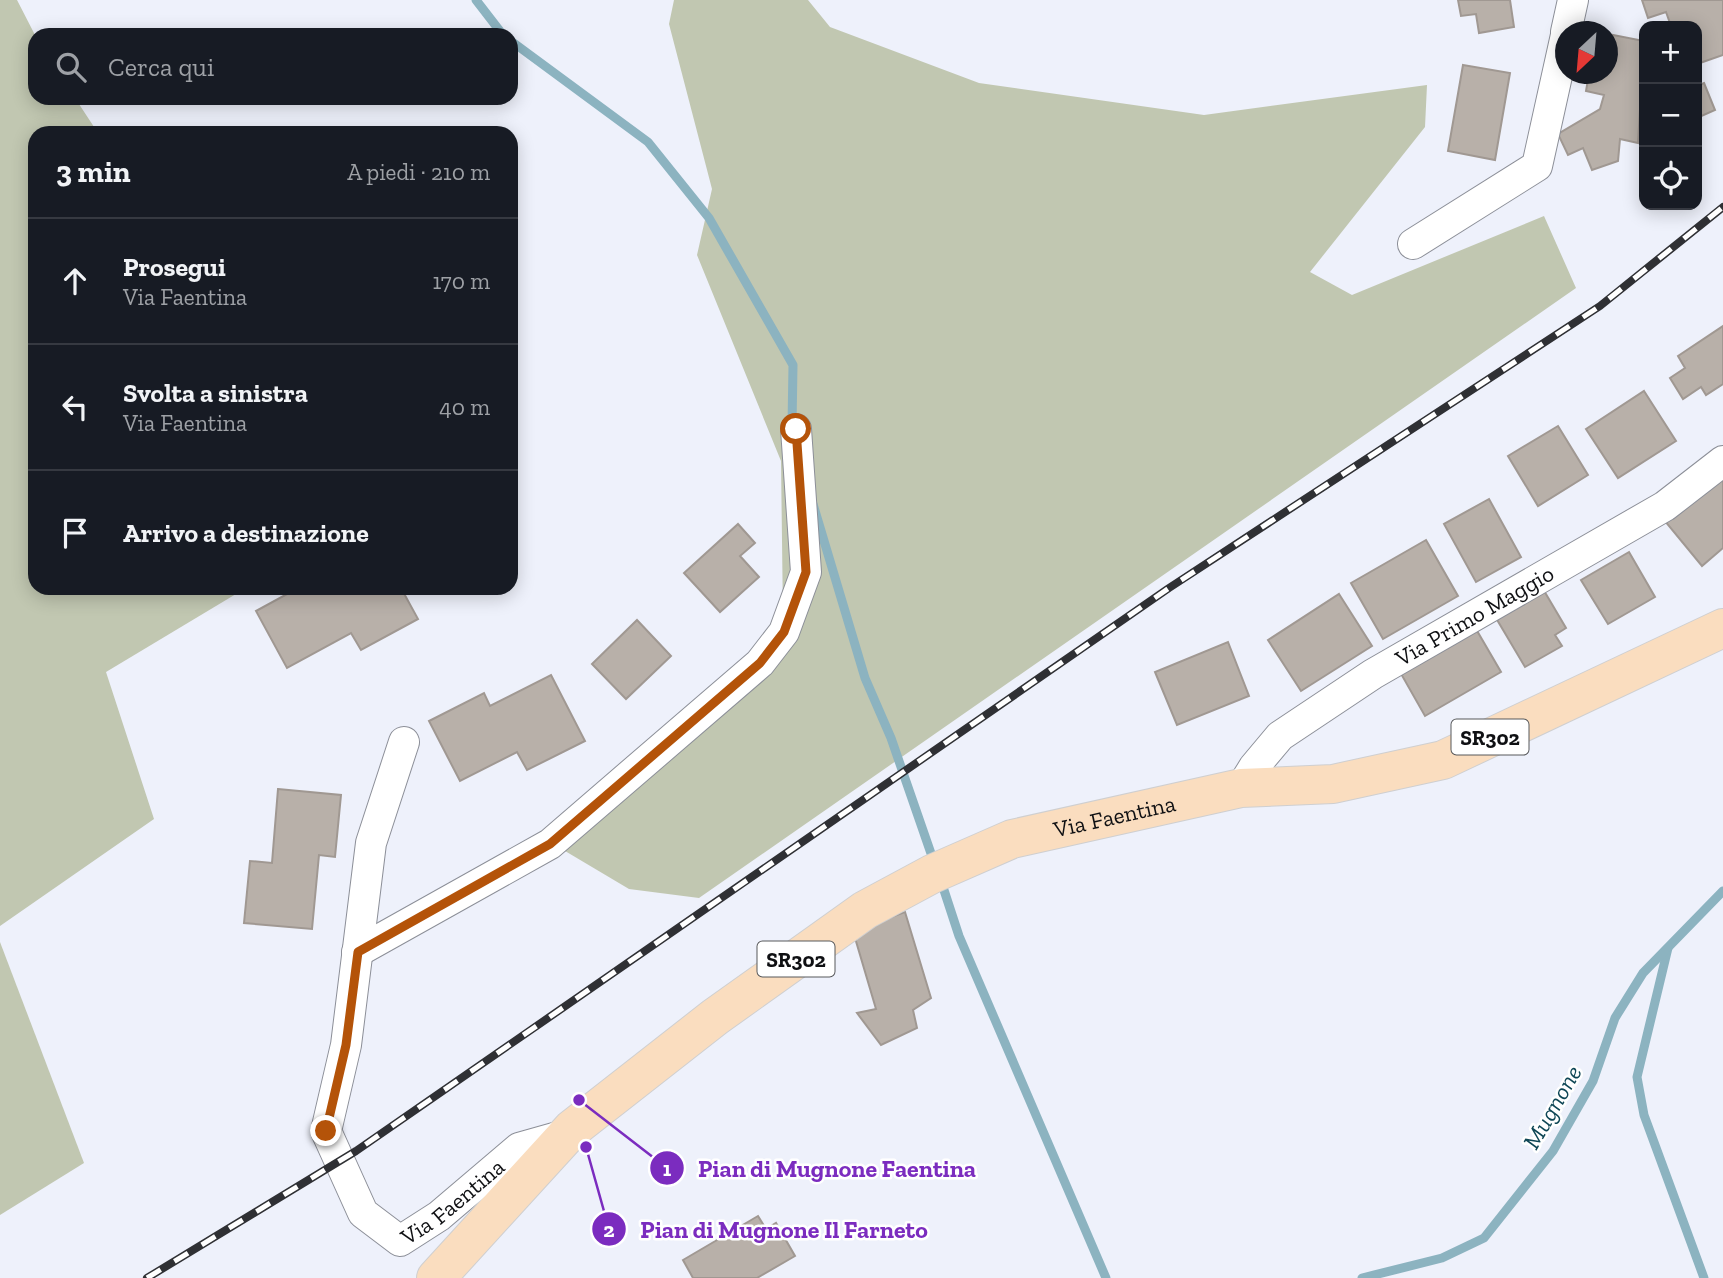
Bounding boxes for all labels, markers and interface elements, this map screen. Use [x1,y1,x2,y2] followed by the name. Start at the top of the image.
[1555,21,1618,84] north arrow
[1639,21,1702,210] map controls
[1639,21,1702,84] button: +
[28,28,518,105] search box
[52,48,90,86] icon: search
[108,51,214,83] text: Cerca qui
[1639,84,1702,147] button: −
[1639,147,1702,210] button: locate
[56,154,131,190] text: 3 min
[347,158,490,186] text: A piedi · 210 m
[123,251,226,283] text: Prosegui
[56,262,94,300] icon: ahead
[432,267,490,295] text: 170 m
[123,283,247,311] text: Via Faentina
[123,377,308,409] text: Svolta a sinistra
[56,388,94,426] icon: left
[439,393,490,421] text: 40 m
[123,409,247,437] text: Via Faentina
[780,413,811,444] route start
[56,514,94,552] icon: arrive
[123,517,369,549] text: Arrivo a destinazione
[1389,559,1559,673] street label: Via Primo Maggio
[1452,720,1528,754] road number: SR302
[1050,789,1178,844] street label: Via Faentina
[758,942,834,976] road number: SR302
[1516,1060,1588,1154] water label: Mugnone
[310,1115,341,1146] route end
[649,1146,990,1191] callout: Pian di Mugnone Faentina
[395,1153,510,1251] street label: Via Faentina
[698,1154,976,1183] text: Pian di Mugnone Faentina
[663,1156,672,1181] text: 1
[591,1207,941,1252] callout: Pian di Mugnone Il Farneto
[640,1215,928,1244] text: Pian di Mugnone Il Farneto
[603,1217,615,1242] text: 2

